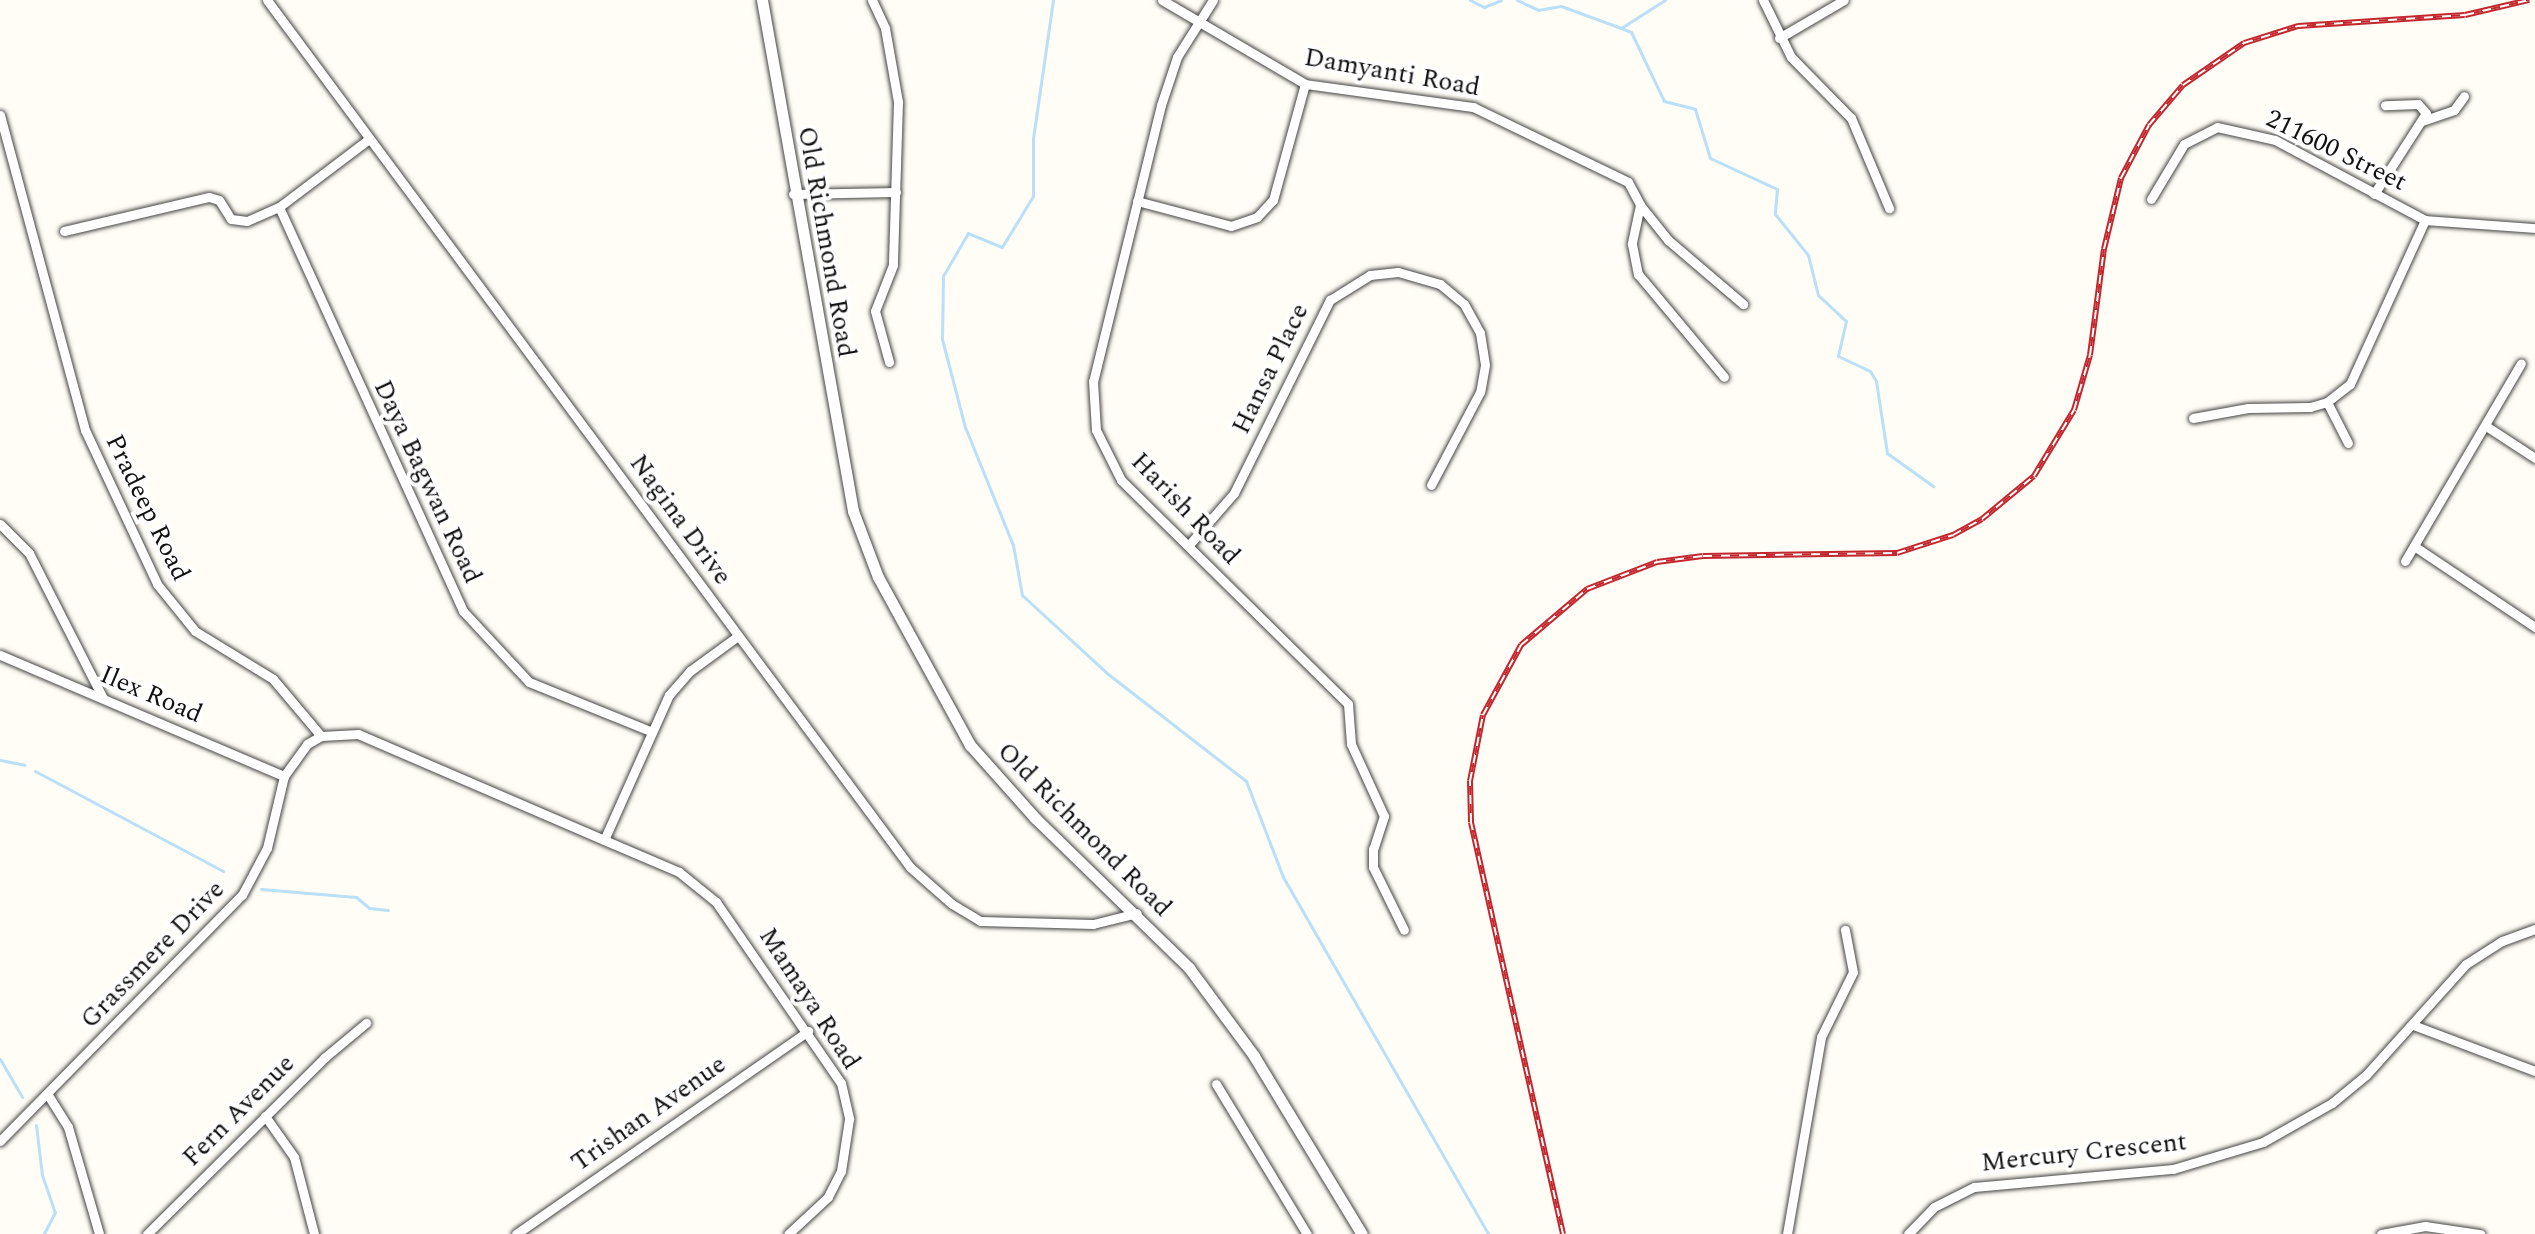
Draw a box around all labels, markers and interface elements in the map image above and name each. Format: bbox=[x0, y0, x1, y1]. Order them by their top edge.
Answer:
street label: Damyanti Road bbox=[1302, 42, 1482, 104]
street label: 211600 Street bbox=[2261, 104, 2411, 198]
street label: Old Richmond Road bbox=[790, 124, 862, 360]
street label: Hansa Place bbox=[1226, 299, 1316, 439]
street label: Daya Bagwan Road bbox=[366, 375, 488, 589]
street label: Pradeep Road bbox=[98, 430, 196, 586]
street label: Harish Road bbox=[1124, 446, 1246, 572]
street label: Nagina Drive bbox=[622, 449, 738, 591]
street label: Ilex Road bbox=[95, 660, 207, 730]
street label: Old Richmond Road bbox=[990, 736, 1178, 924]
street label: Grassmere Drive bbox=[75, 875, 231, 1035]
street label: Mamaya Road bbox=[752, 922, 866, 1076]
street label: Fern Avenue bbox=[177, 1049, 301, 1173]
street label: Trishan Avenue bbox=[566, 1049, 732, 1179]
street label: Mercury Crescent bbox=[1980, 1127, 2188, 1179]

